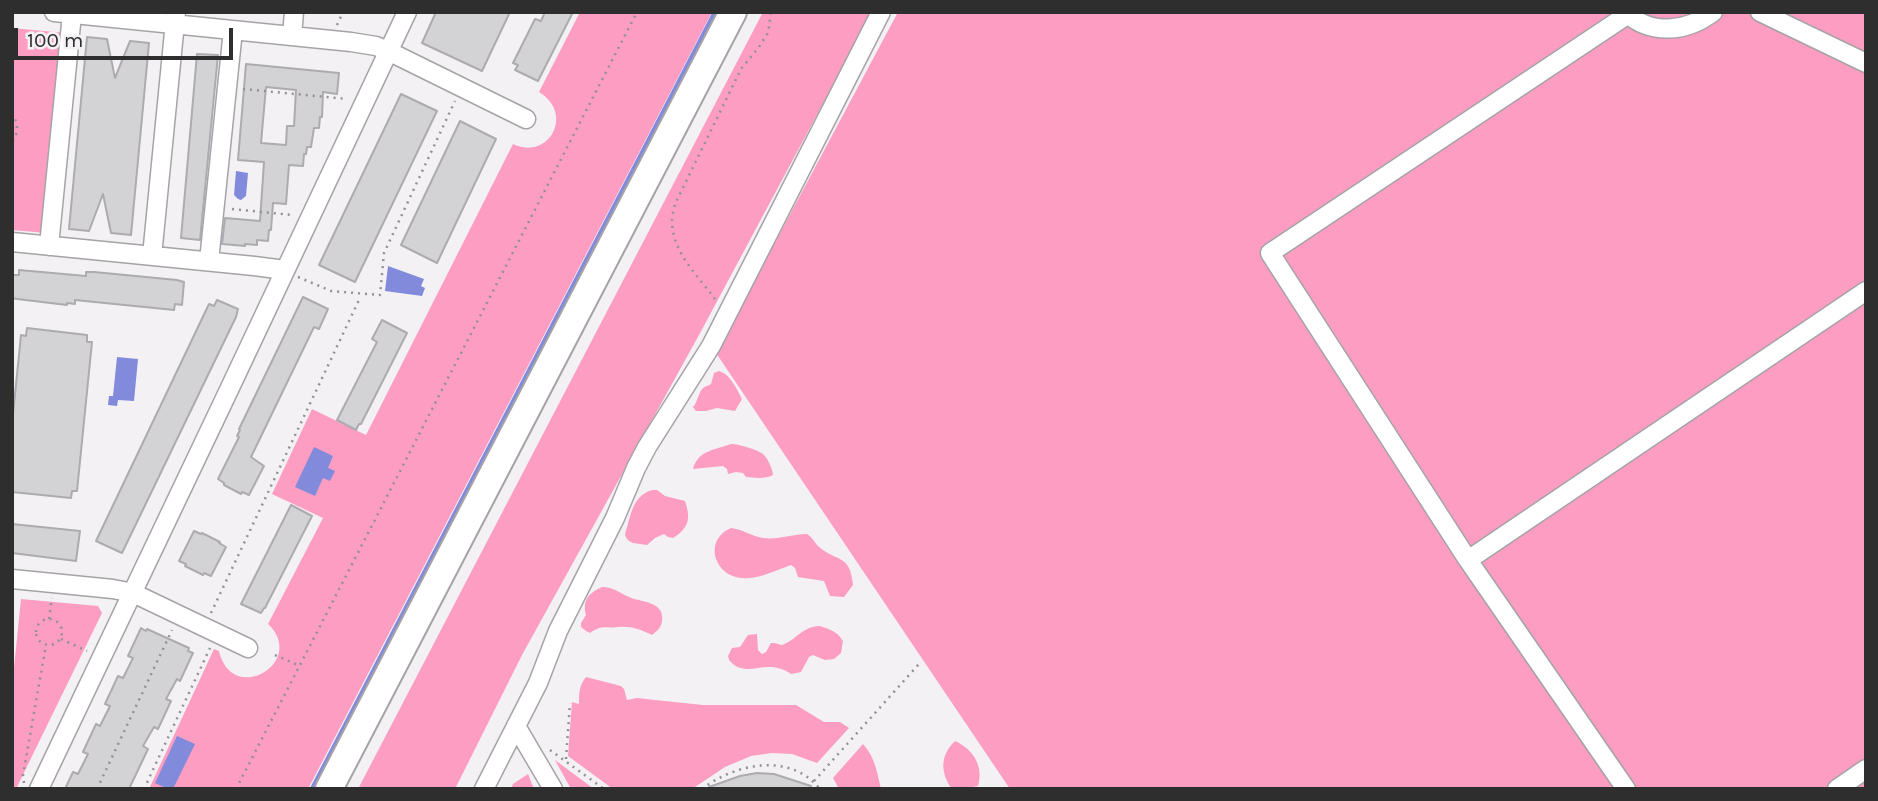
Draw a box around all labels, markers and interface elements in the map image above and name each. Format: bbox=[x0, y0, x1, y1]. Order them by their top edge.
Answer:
scale bar bbox=[18, 14, 236, 58]
text: 100 m bbox=[27, 28, 84, 52]

